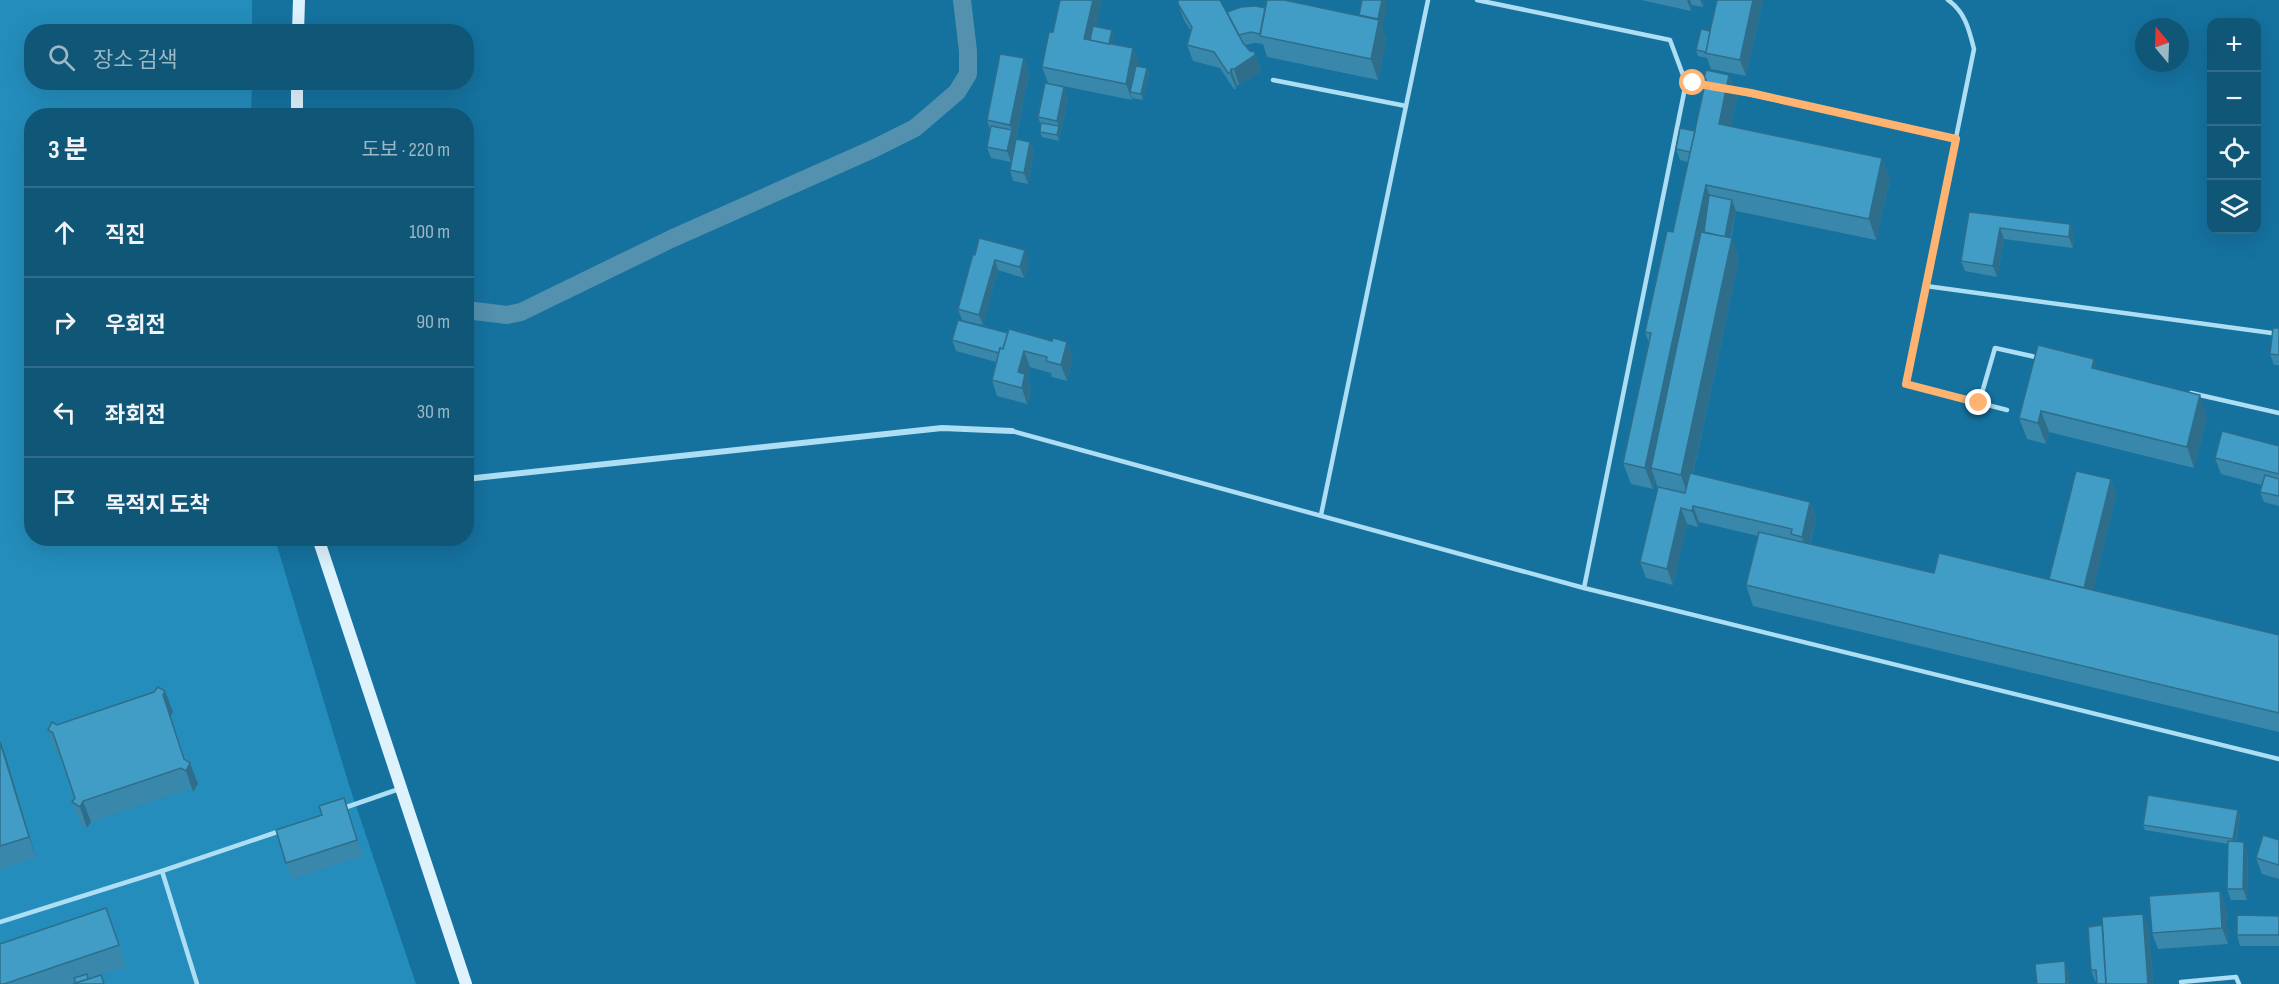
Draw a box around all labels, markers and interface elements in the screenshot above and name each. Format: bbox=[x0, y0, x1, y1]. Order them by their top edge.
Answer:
north arrow bbox=[2135, 18, 2189, 72]
map controls bbox=[2207, 18, 2261, 234]
button: + bbox=[2207, 18, 2261, 72]
search box bbox=[24, 24, 474, 90]
icon: search bbox=[45, 41, 78, 74]
text: 장소 검색 bbox=[93, 47, 177, 74]
route start bbox=[1679, 69, 1705, 95]
button: − bbox=[2207, 72, 2261, 126]
button: locate bbox=[2207, 126, 2261, 180]
text: 3 분 bbox=[48, 135, 88, 166]
text: 도보 · 220 m bbox=[361, 138, 450, 162]
button: layers bbox=[2207, 180, 2261, 234]
icon: ahead bbox=[48, 216, 81, 249]
text: 100 m bbox=[409, 220, 450, 244]
text: 직진 bbox=[105, 222, 145, 249]
icon: right bbox=[48, 306, 81, 339]
text: 90 m bbox=[416, 310, 450, 334]
text: 우회전 bbox=[105, 312, 166, 339]
route end bbox=[1965, 389, 1991, 415]
icon: left bbox=[48, 396, 81, 429]
text: 30 m bbox=[417, 400, 450, 424]
text: 좌회전 bbox=[105, 402, 166, 429]
icon: arrive bbox=[48, 486, 81, 519]
text: 목적지 도착 bbox=[105, 492, 210, 519]

